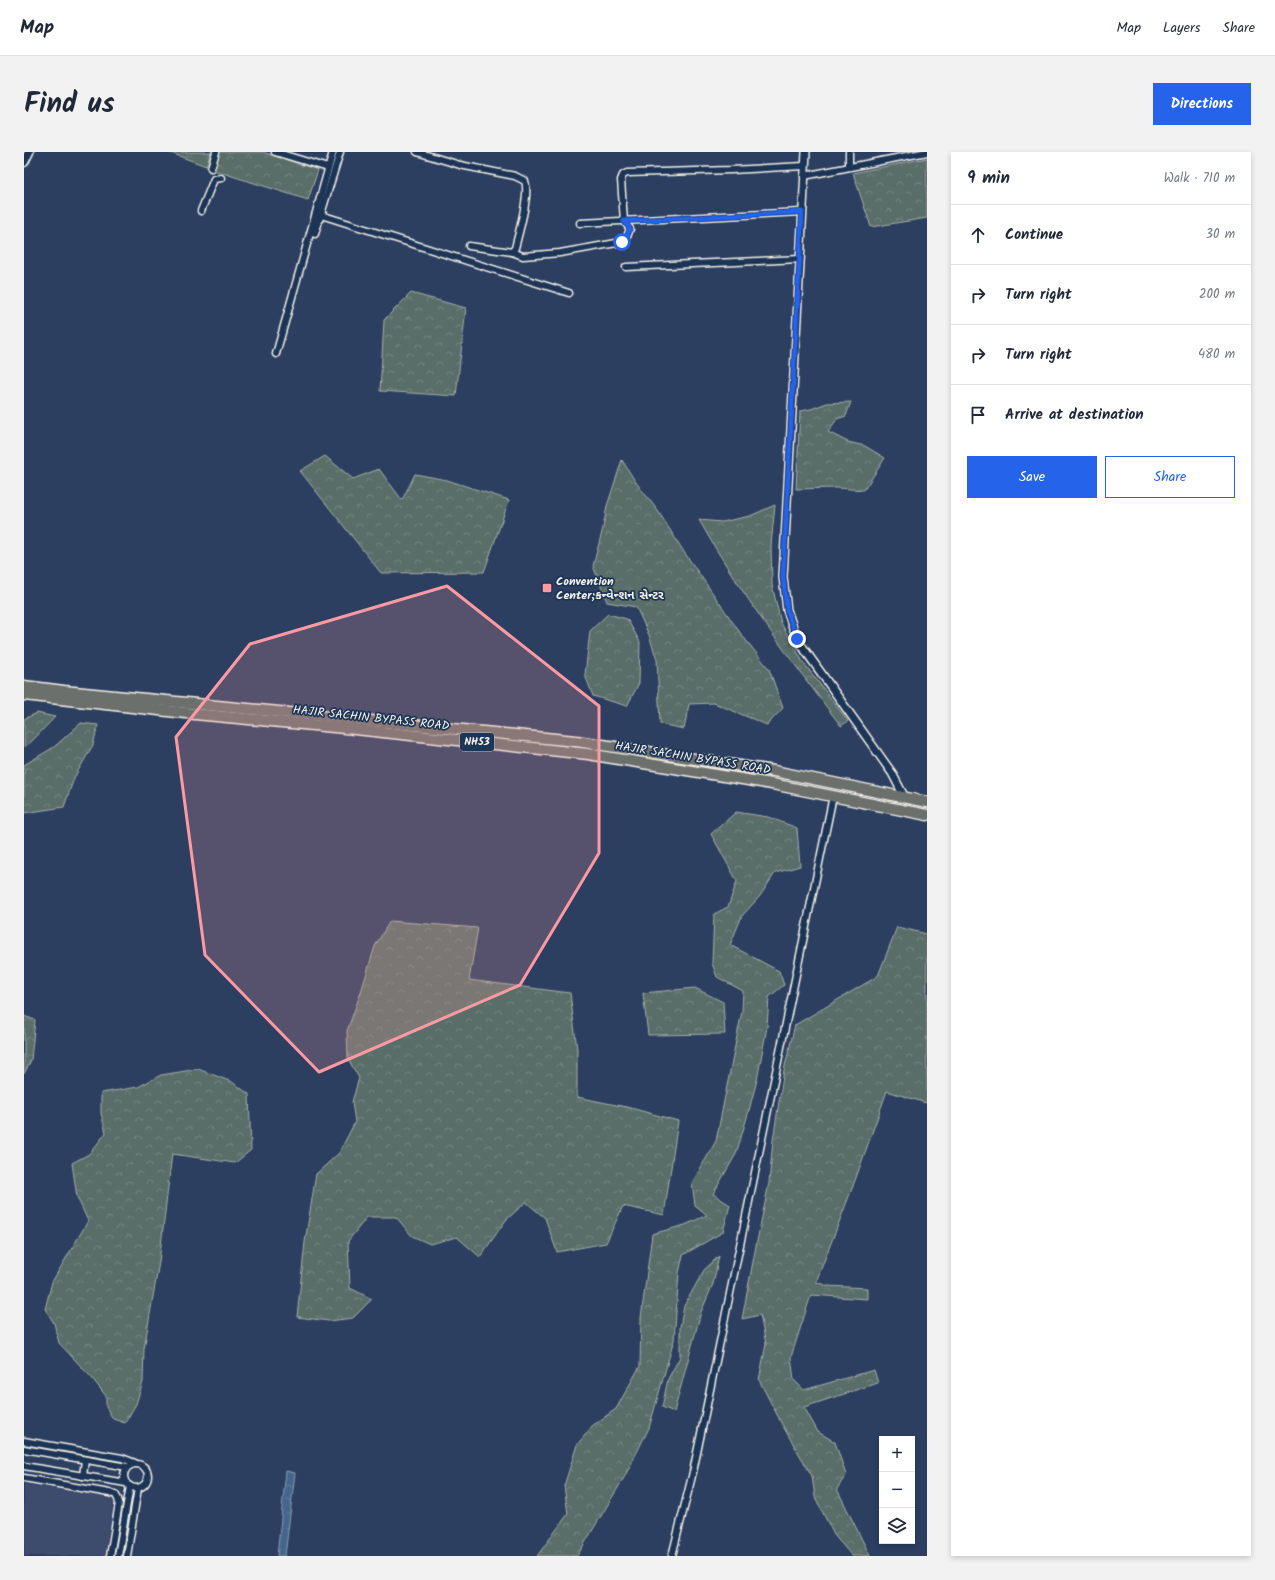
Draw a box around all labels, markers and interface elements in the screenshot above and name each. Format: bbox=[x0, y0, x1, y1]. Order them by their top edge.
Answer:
text: Map bbox=[20, 13, 54, 43]
text: Map bbox=[1117, 17, 1141, 39]
text: Layers bbox=[1163, 17, 1201, 39]
text: Share bbox=[1223, 17, 1255, 39]
text: Find us bbox=[24, 82, 115, 127]
button: Directions bbox=[1153, 83, 1251, 125]
text: 9 min bbox=[967, 165, 1010, 192]
text: Walk · 710 m bbox=[1164, 168, 1235, 189]
text: Continue bbox=[1005, 223, 1063, 247]
icon: ahead bbox=[967, 224, 989, 246]
text: 30 m bbox=[1206, 224, 1235, 245]
route start bbox=[613, 233, 631, 251]
text: Turn right bbox=[1005, 283, 1072, 307]
icon: right bbox=[967, 284, 989, 306]
text: 200 m bbox=[1199, 284, 1235, 305]
text: Turn right bbox=[1005, 343, 1072, 367]
icon: right bbox=[967, 344, 989, 366]
text: 480 m bbox=[1198, 344, 1235, 365]
text: Arrive at destination bbox=[1005, 403, 1144, 427]
icon: arrive bbox=[967, 404, 989, 426]
button: Save bbox=[967, 456, 1097, 498]
button: Share bbox=[1105, 456, 1235, 498]
place label: Convention Center;કન્વેન્શન સેન્ટર bbox=[556, 572, 664, 605]
marker: Convention Center;કન્વેન્શન સેન્ટર bbox=[541, 582, 553, 594]
route end bbox=[788, 630, 806, 648]
street label: HAJIR SACHIN BYPASS ROAD bbox=[292, 700, 450, 736]
road number: NH53 bbox=[460, 733, 494, 751]
street label: HAJIR SACHIN BYPASS ROAD bbox=[614, 736, 772, 780]
map controls bbox=[879, 1436, 915, 1544]
button: + bbox=[879, 1436, 915, 1472]
button: − bbox=[879, 1472, 915, 1508]
button: layers bbox=[879, 1508, 915, 1544]

